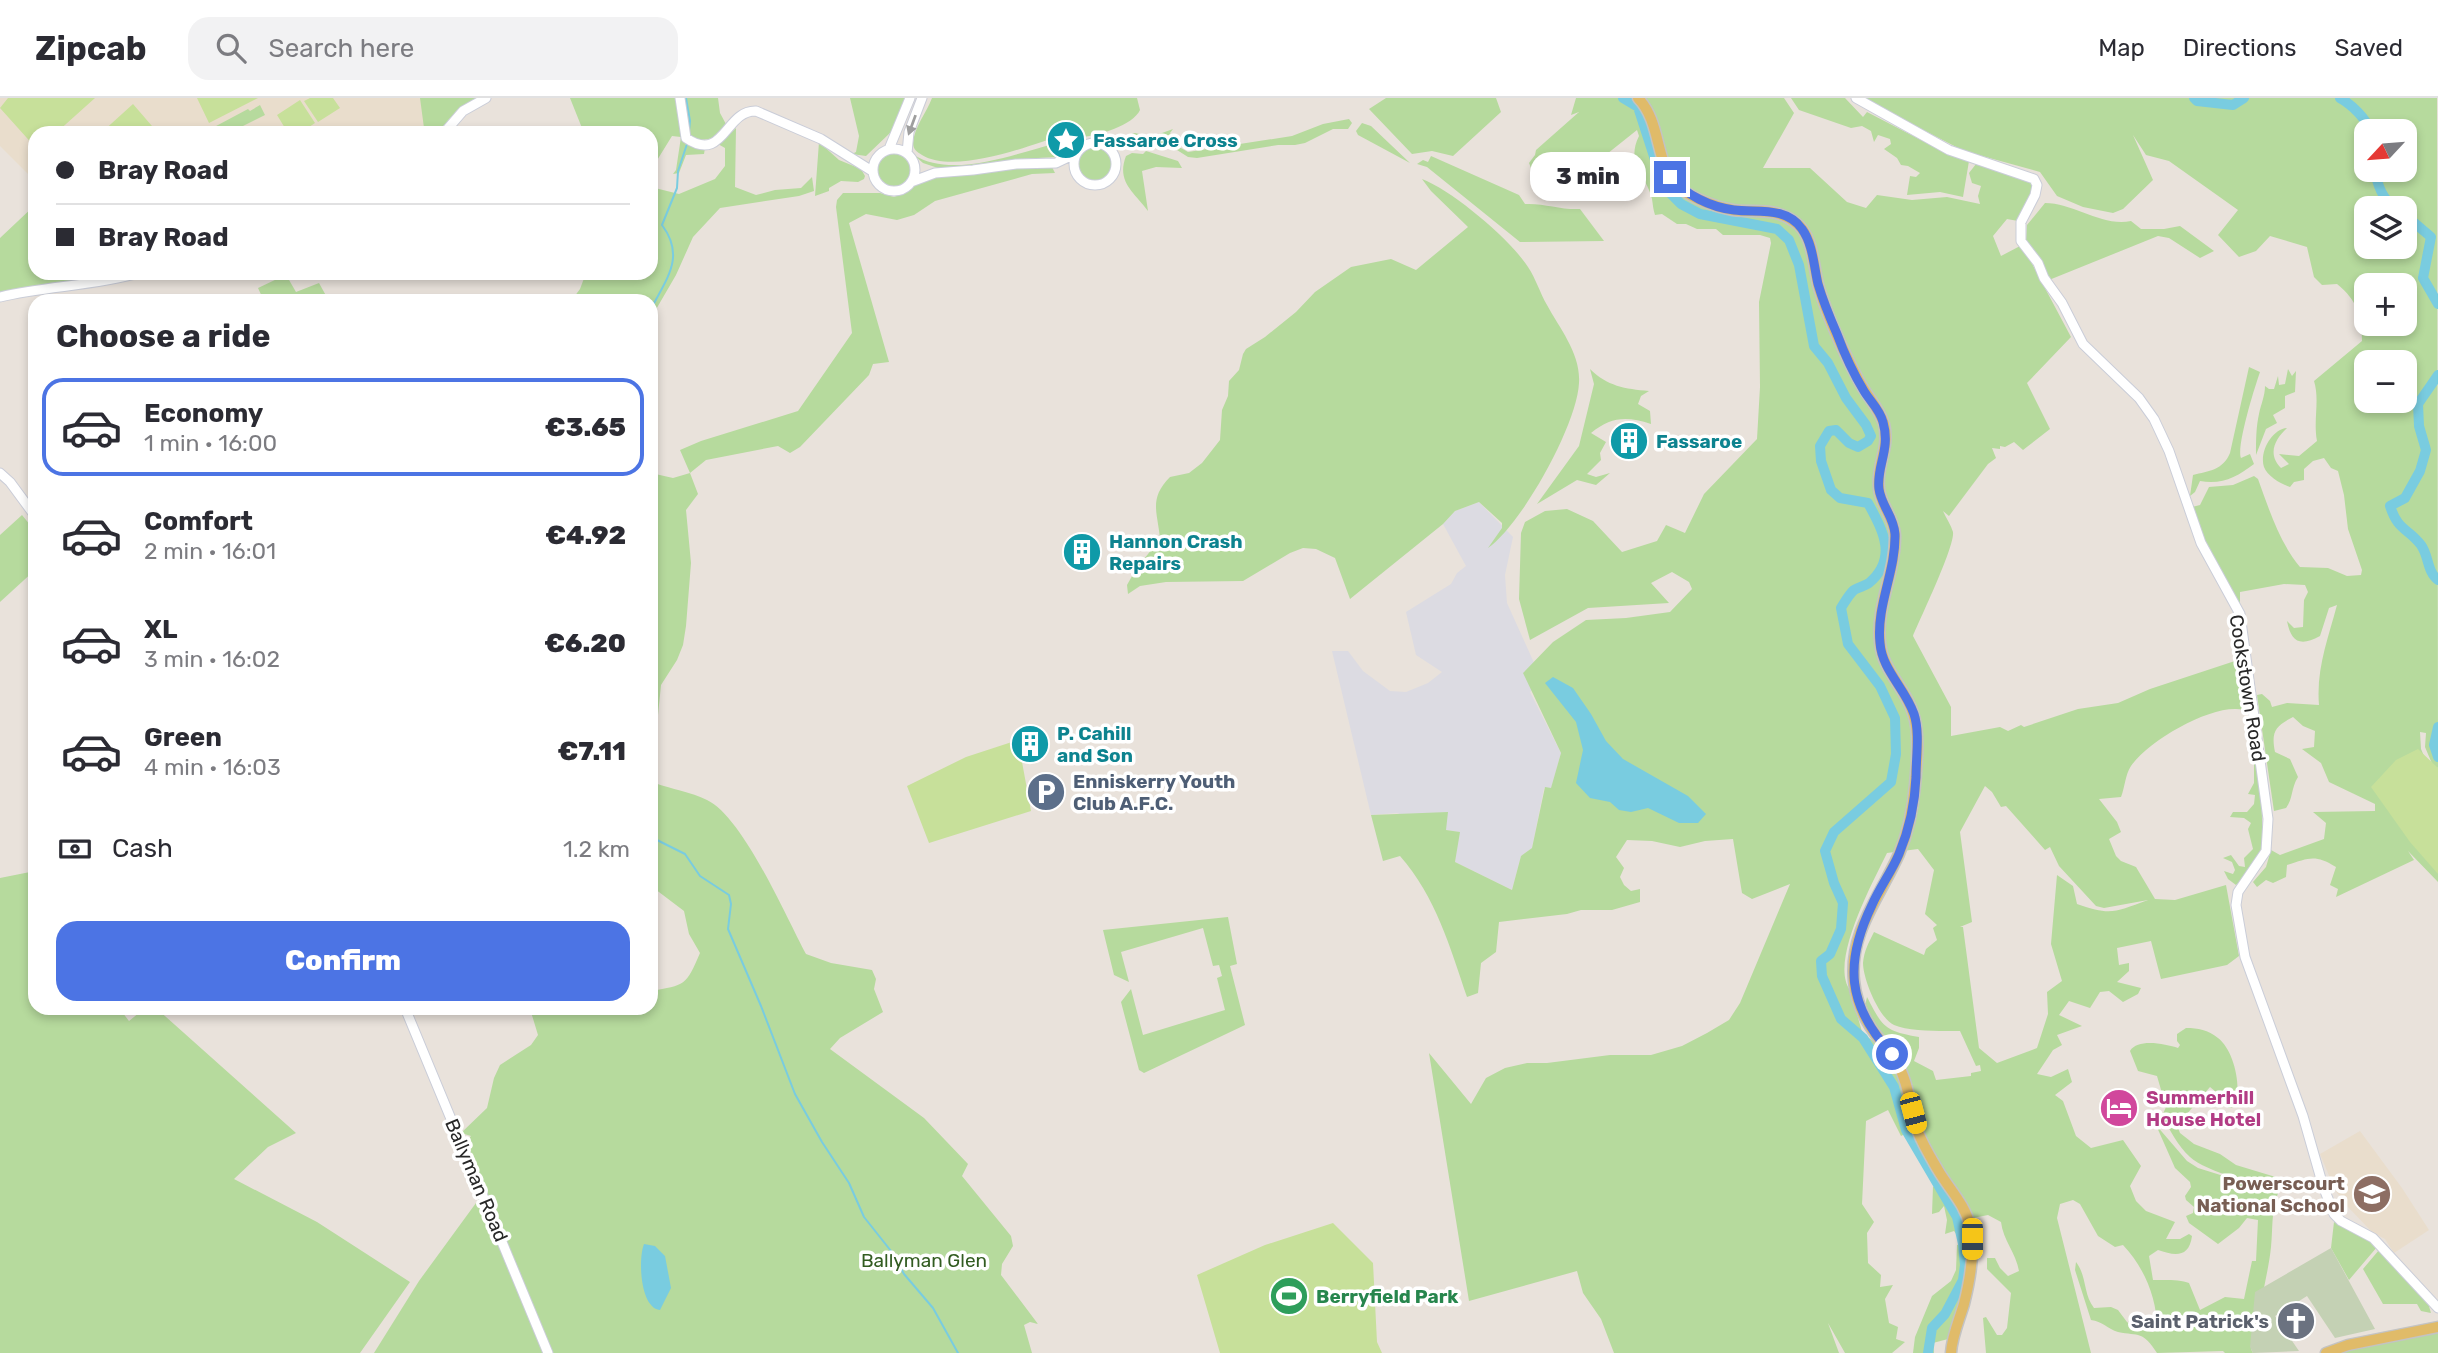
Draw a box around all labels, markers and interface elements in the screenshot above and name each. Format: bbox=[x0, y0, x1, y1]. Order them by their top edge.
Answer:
search box bbox=[188, 17, 678, 80]
text: Zipcab bbox=[35, 29, 146, 68]
icon: search bbox=[212, 29, 250, 67]
text: Search here bbox=[268, 33, 414, 64]
text: Map bbox=[2098, 34, 2145, 62]
text: Directions bbox=[2183, 34, 2296, 62]
text: Saved bbox=[2334, 34, 2403, 62]
one-way arrow bbox=[906, 115, 917, 136]
place icon: Fassaroe Cross bbox=[1045, 119, 1087, 161]
north arrow bbox=[2354, 119, 2417, 182]
map controls bbox=[2354, 119, 2417, 413]
place label: Fassaroe Cross bbox=[1093, 129, 1238, 152]
callout: 3 min bbox=[1530, 153, 1646, 202]
text: Bray Road bbox=[98, 155, 229, 186]
route end bbox=[1654, 161, 1686, 193]
text: 3 min bbox=[1556, 162, 1620, 190]
button: layers bbox=[2354, 196, 2417, 259]
text: Bray Road bbox=[98, 222, 229, 253]
button: + bbox=[2354, 273, 2417, 336]
text: Choose a ride bbox=[56, 317, 270, 355]
button: − bbox=[2354, 350, 2417, 413]
icon: car bbox=[60, 396, 123, 459]
text: Economy bbox=[144, 398, 263, 429]
text: €3.65 bbox=[545, 412, 626, 443]
building icon: Fassaroe bbox=[1608, 420, 1650, 462]
text: 1 min · 16:00 bbox=[144, 429, 277, 457]
place label: Fassaroe bbox=[1656, 430, 1742, 453]
icon: car bbox=[60, 504, 123, 567]
text: Comfort bbox=[144, 506, 253, 537]
text: €4.92 bbox=[545, 520, 626, 551]
place label: Hannon Crash Repairs bbox=[1109, 530, 1243, 575]
building icon: Hannon Crash Repairs bbox=[1061, 531, 1103, 573]
text: 2 min · 16:01 bbox=[144, 537, 276, 565]
icon: car bbox=[60, 612, 123, 675]
street label: Cookstown Road bbox=[2225, 613, 2270, 763]
text: XL bbox=[144, 614, 177, 645]
text: €6.20 bbox=[544, 628, 626, 659]
text: 3 min · 16:02 bbox=[144, 645, 280, 673]
icon: car bbox=[60, 720, 123, 783]
text: Green bbox=[144, 722, 222, 753]
place label: P. Cahill and Son bbox=[1057, 722, 1133, 767]
building icon: P. Cahill and Son bbox=[1009, 723, 1051, 765]
text: €7.11 bbox=[557, 736, 626, 767]
text: 4 min · 16:03 bbox=[144, 753, 281, 781]
place label: Enniskerry Youth Club A.F.C. bbox=[1073, 770, 1235, 815]
parking icon: Enniskerry Youth Club A.F.C. bbox=[1025, 771, 1067, 813]
icon: cash bbox=[56, 830, 94, 868]
text: Cash bbox=[112, 833, 173, 864]
text: 1.2 km bbox=[563, 835, 630, 863]
button: Confirm bbox=[56, 921, 630, 1001]
route start bbox=[1876, 1038, 1908, 1070]
place label: Summerhill House Hotel bbox=[2146, 1086, 2261, 1131]
hotel icon: Summerhill House Hotel bbox=[2098, 1087, 2140, 1129]
car bbox=[1898, 1090, 1929, 1136]
street label: Ballyman Road bbox=[440, 1115, 513, 1245]
place label: Powerscourt National School bbox=[2197, 1172, 2345, 1217]
school or university icon: Powerscourt National School bbox=[2351, 1173, 2393, 1215]
car bbox=[1962, 1218, 1983, 1260]
park label: Ballyman Glen bbox=[861, 1249, 987, 1272]
sports icon: Berryfield Park bbox=[1268, 1275, 1310, 1317]
place label: Berryfield Park bbox=[1316, 1285, 1458, 1308]
church icon: Saint Patrick's bbox=[2275, 1300, 2317, 1342]
place label: Saint Patrick's bbox=[2131, 1310, 2269, 1333]

